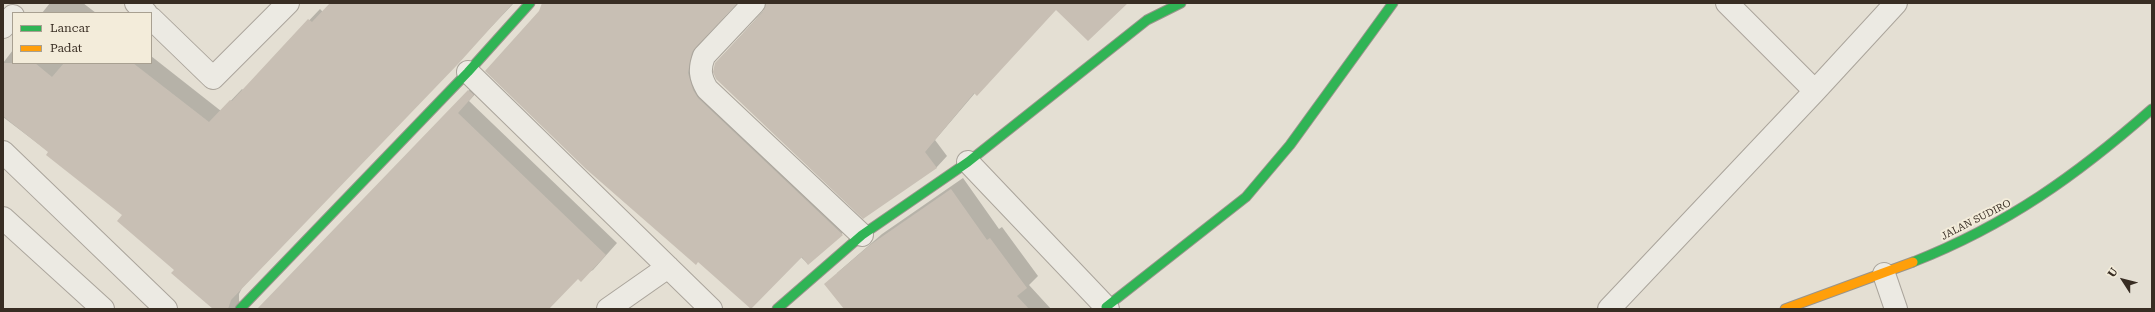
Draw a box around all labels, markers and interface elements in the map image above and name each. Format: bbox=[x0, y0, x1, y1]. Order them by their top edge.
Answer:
legend bbox=[12, 12, 152, 64]
text: Lancar bbox=[50, 21, 90, 35]
text: Padat bbox=[50, 41, 82, 55]
street label: JALAN SUDIRO bbox=[1939, 197, 2013, 243]
north arrow bbox=[2103, 260, 2143, 300]
text: U bbox=[2105, 265, 2121, 280]

